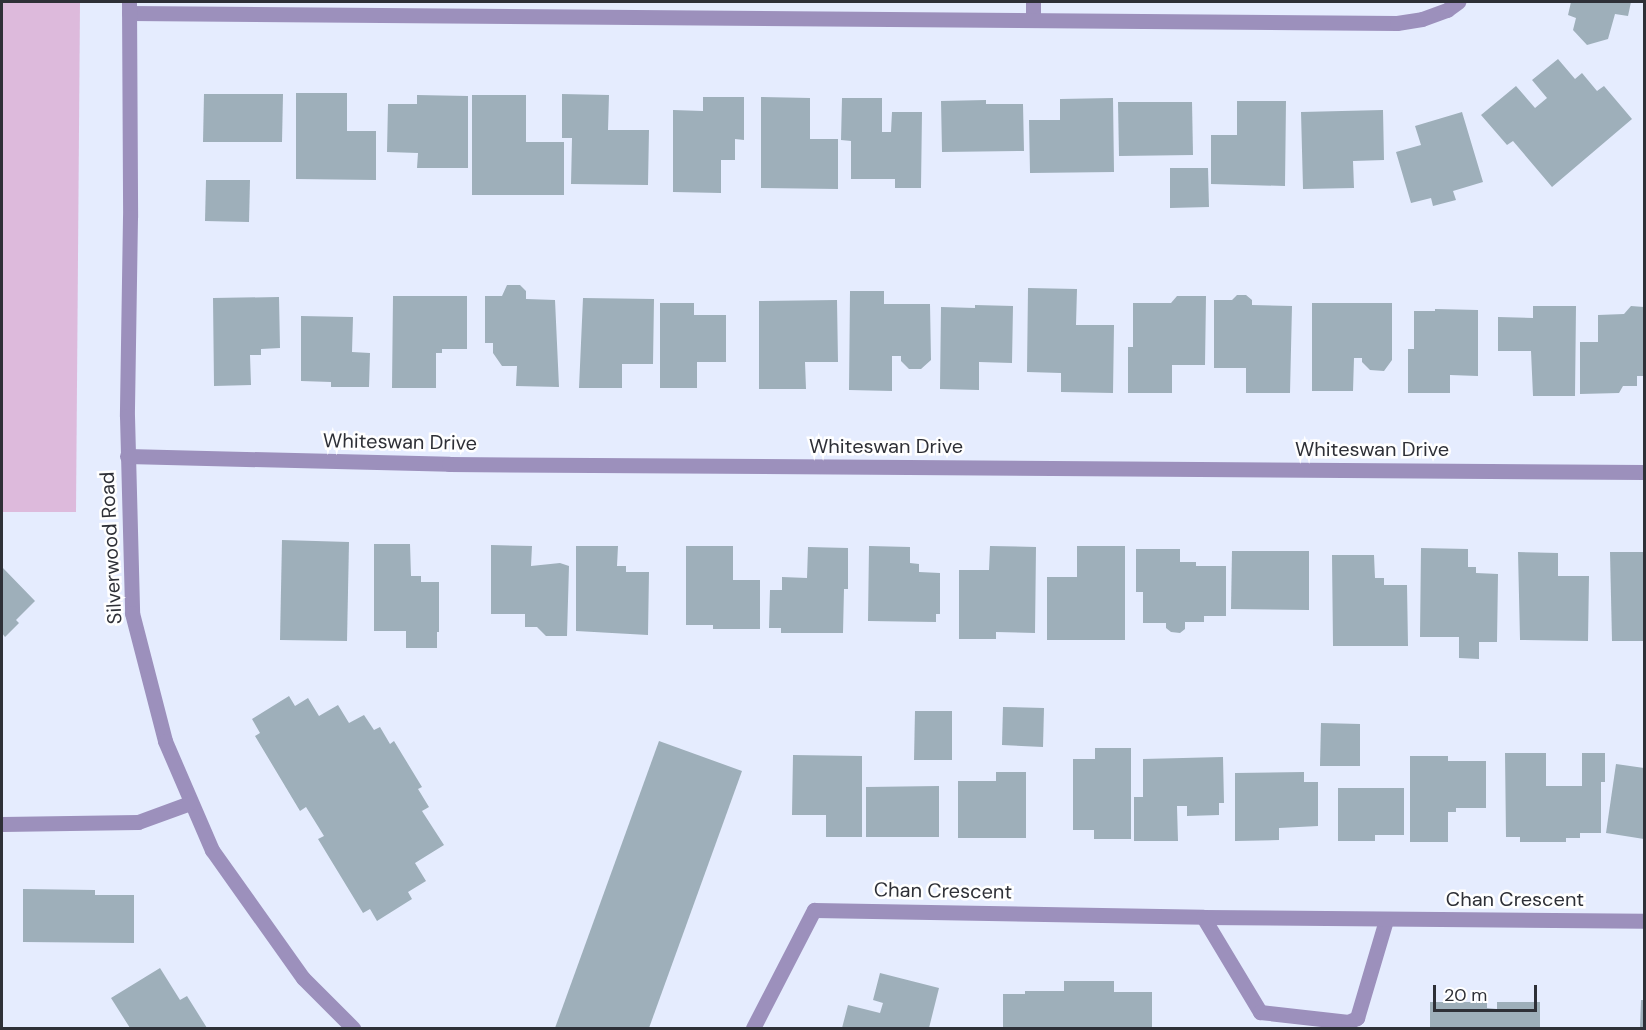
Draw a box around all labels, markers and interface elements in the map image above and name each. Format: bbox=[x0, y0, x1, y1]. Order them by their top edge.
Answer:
street label: Whiteswan Drive bbox=[323, 429, 477, 455]
street label: Whiteswan Drive bbox=[809, 434, 963, 458]
street label: Whiteswan Drive bbox=[1295, 437, 1449, 461]
street label: Silverwood Road bbox=[95, 471, 127, 625]
street label: Chan Crescent bbox=[874, 878, 1012, 904]
street label: Chan Crescent bbox=[1446, 887, 1584, 911]
scale bar bbox=[1436, 973, 1540, 1011]
text: 20 m bbox=[1444, 983, 1487, 1007]

